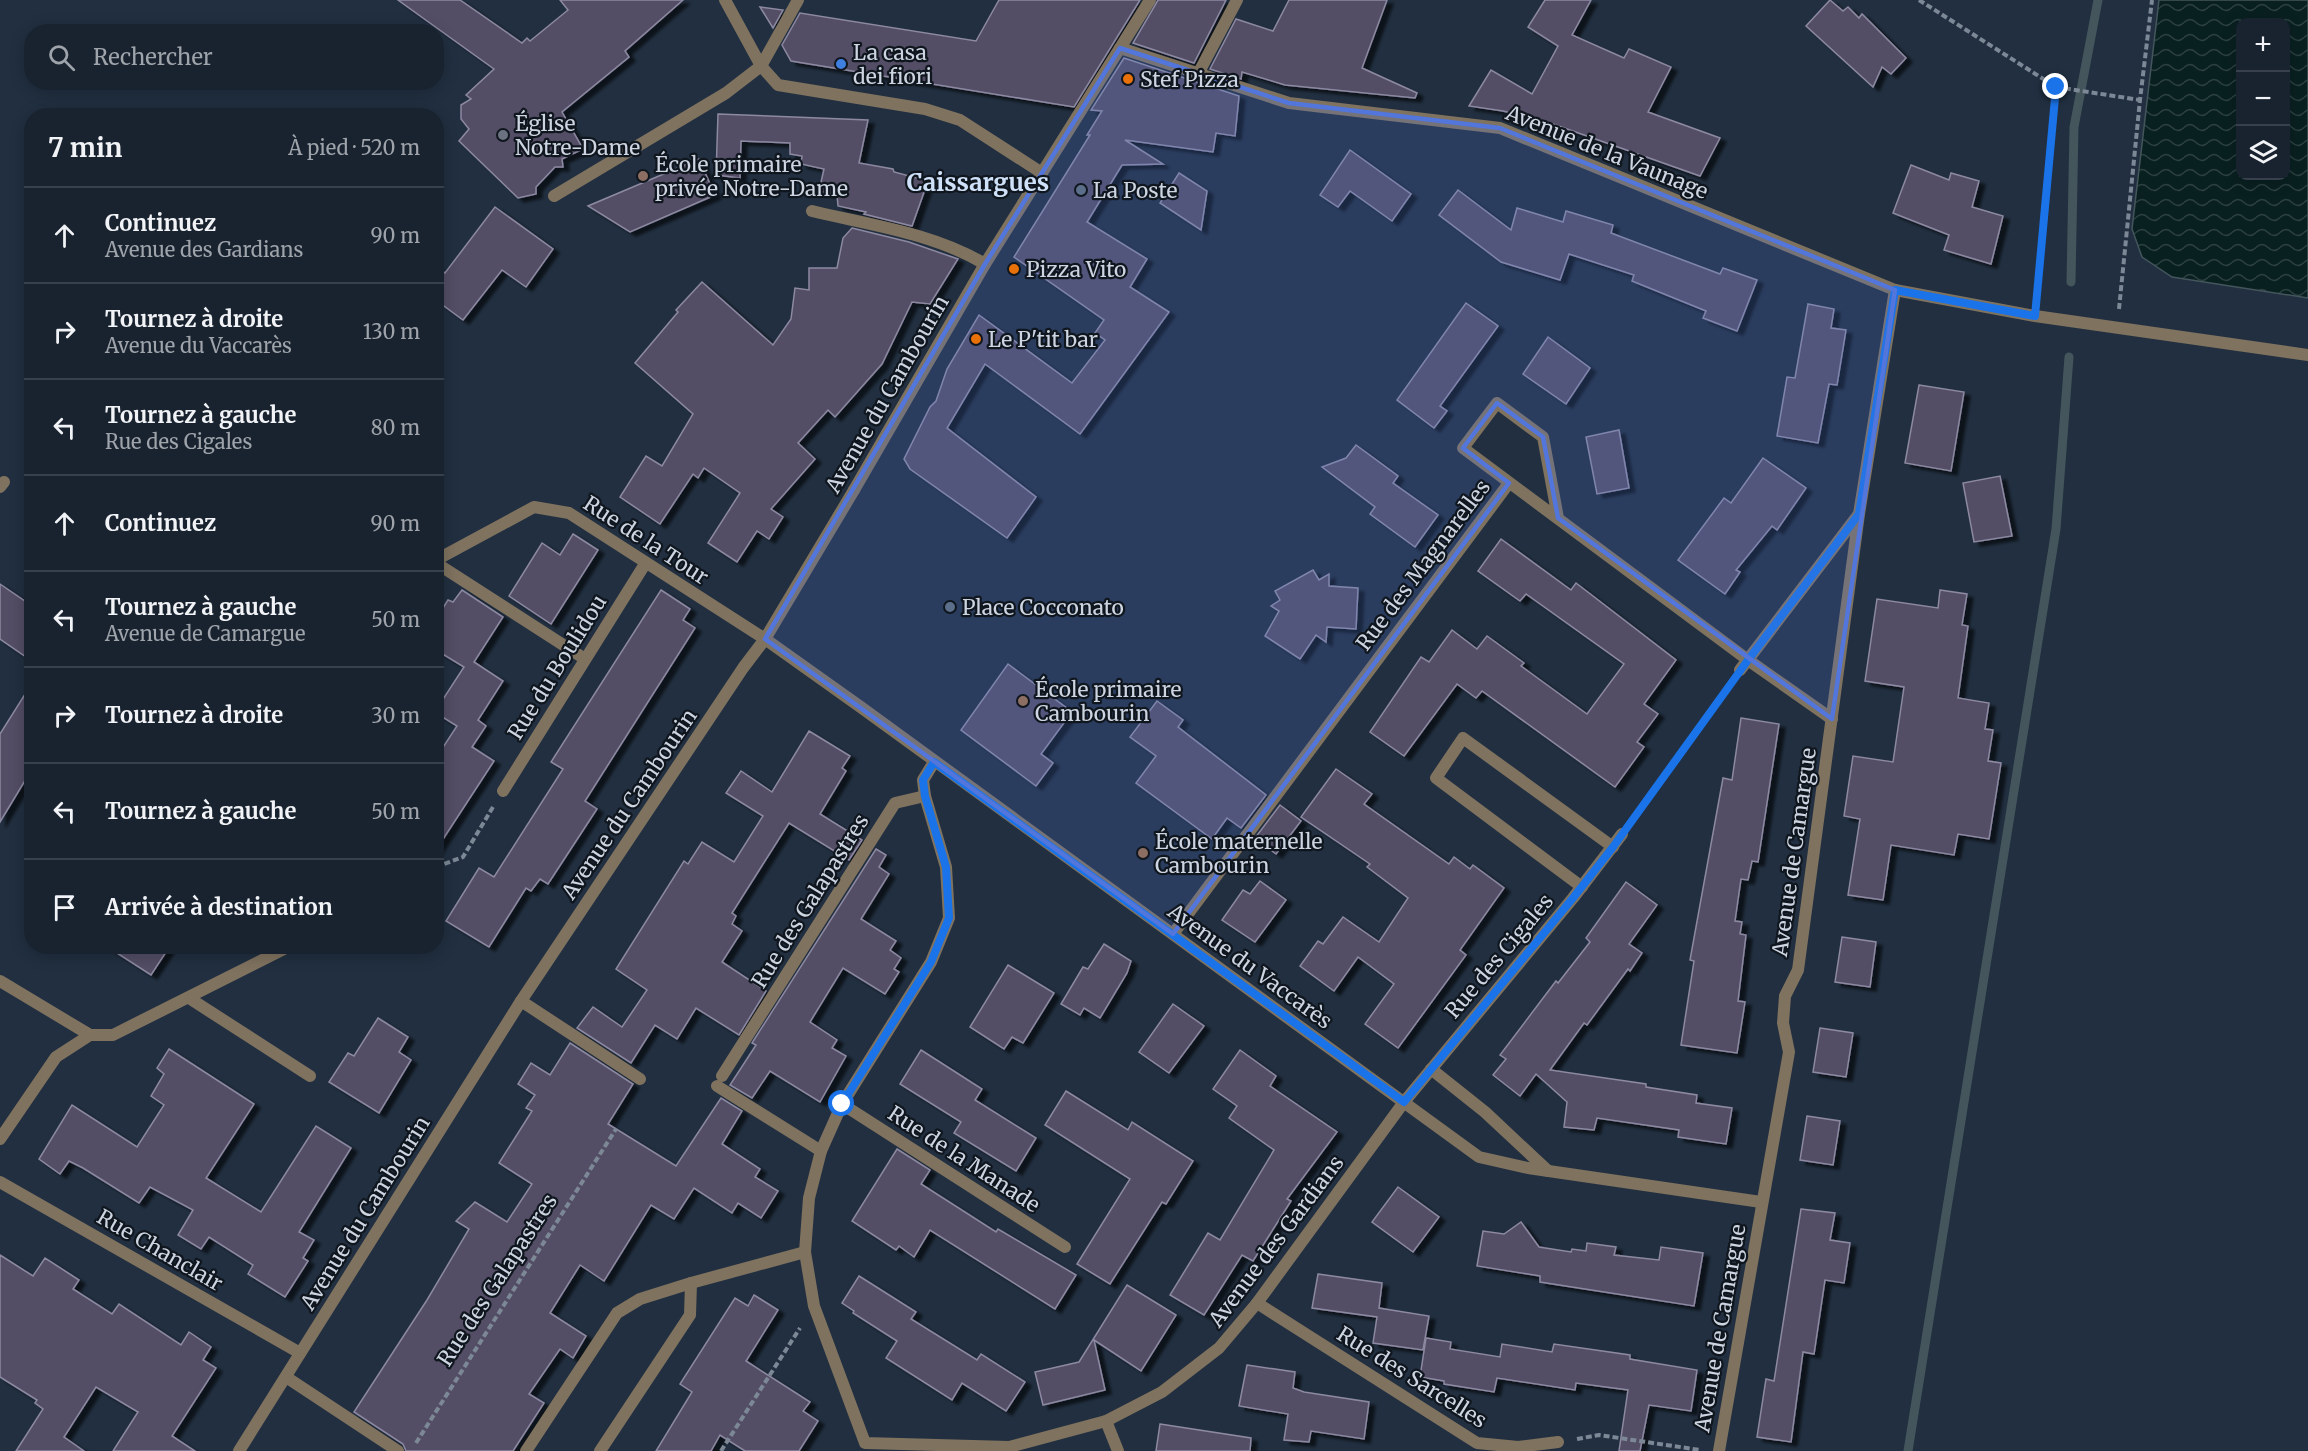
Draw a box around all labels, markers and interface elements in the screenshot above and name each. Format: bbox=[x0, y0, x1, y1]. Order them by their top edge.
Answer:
map controls bbox=[2236, 18, 2290, 180]
button: + bbox=[2236, 18, 2290, 72]
search box bbox=[24, 24, 444, 90]
place label: La casa dei fiori bbox=[853, 39, 932, 90]
icon: search bbox=[45, 41, 78, 74]
text: Rechercher bbox=[93, 43, 213, 71]
marker: La casa dei fiori bbox=[834, 57, 848, 71]
place label: Stef Pizza bbox=[1140, 66, 1239, 93]
marker: Stef Pizza bbox=[1121, 72, 1135, 86]
button: − bbox=[2236, 72, 2290, 126]
route end bbox=[2042, 73, 2068, 99]
street label: Avenue de la Vaunage bbox=[1501, 99, 1712, 205]
place label: Église Notre-Dame bbox=[515, 109, 640, 161]
button: layers bbox=[2236, 126, 2290, 180]
marker: Église Notre-Dame bbox=[496, 128, 510, 142]
text: 7 min bbox=[48, 131, 122, 164]
text: À pied · 520 m bbox=[288, 135, 420, 160]
place label: École primaire privée Notre-Dame bbox=[655, 150, 848, 202]
district label: Caissargues bbox=[907, 167, 1049, 198]
marker: École primaire privée Notre-Dame bbox=[636, 169, 650, 183]
place label: La Poste bbox=[1093, 177, 1177, 204]
marker: La Poste bbox=[1074, 183, 1088, 197]
text: Continuez bbox=[105, 209, 216, 237]
icon: ahead bbox=[48, 219, 81, 252]
text: 90 m bbox=[370, 223, 420, 248]
text: Avenue des Gardians bbox=[105, 237, 303, 262]
place label: Pizza Vito bbox=[1026, 256, 1126, 283]
marker: Pizza Vito bbox=[1007, 262, 1021, 276]
street label: Avenue du Cambourin bbox=[819, 290, 955, 499]
text: Tournez à droite bbox=[105, 305, 283, 333]
icon: right bbox=[48, 315, 81, 348]
text: 130 m bbox=[363, 319, 420, 344]
place label: Le P'tit bar bbox=[988, 326, 1098, 353]
marker: Le P'tit bar bbox=[969, 332, 983, 346]
text: Avenue du Vaccarès bbox=[105, 333, 292, 358]
text: Tournez à gauche bbox=[105, 401, 296, 429]
icon: left bbox=[48, 411, 81, 444]
text: 80 m bbox=[371, 415, 420, 440]
text: Rue des Cigales bbox=[105, 429, 252, 454]
street label: Rue des Magnarelles bbox=[1350, 474, 1496, 656]
street label: Rue de la Tour bbox=[578, 490, 714, 590]
icon: ahead bbox=[48, 507, 81, 540]
text: Continuez bbox=[105, 509, 216, 537]
text: 90 m bbox=[370, 511, 420, 536]
street label: Rue du Boulidou bbox=[502, 590, 612, 744]
text: Tournez à gauche bbox=[105, 593, 296, 621]
place label: Place Cocconato bbox=[962, 594, 1124, 621]
marker: Place Cocconato bbox=[943, 600, 957, 614]
icon: left bbox=[48, 603, 81, 636]
text: 50 m bbox=[371, 607, 420, 632]
text: Avenue de Camargue bbox=[105, 621, 305, 646]
place label: École primaire Cambourin bbox=[1035, 675, 1181, 727]
marker: École primaire Cambourin bbox=[1016, 694, 1030, 708]
icon: right bbox=[48, 699, 81, 732]
text: Tournez à droite bbox=[105, 701, 283, 729]
text: 30 m bbox=[371, 703, 420, 728]
street label: Avenue du Cambourin bbox=[555, 704, 703, 905]
street label: Avenue de Camargue bbox=[1766, 746, 1822, 959]
icon: left bbox=[48, 795, 81, 828]
text: Tournez à gauche bbox=[105, 797, 296, 825]
text: 50 m bbox=[371, 799, 420, 824]
street label: Rue des Galapastres bbox=[746, 809, 874, 993]
place label: École maternelle Cambourin bbox=[1155, 827, 1322, 879]
marker: École maternelle Cambourin bbox=[1136, 846, 1150, 860]
street label: Rue des Cigales bbox=[1439, 888, 1559, 1024]
icon: arrive bbox=[48, 891, 81, 924]
text: Arrivée à destination bbox=[105, 893, 333, 921]
street label: Avenue du Vaccarès bbox=[1162, 897, 1337, 1035]
route start bbox=[828, 1090, 854, 1116]
street label: Rue de la Manade bbox=[883, 1100, 1045, 1218]
street label: Avenue du Cambourin bbox=[294, 1111, 436, 1316]
street label: Avenue des Gardians bbox=[1202, 1150, 1349, 1333]
street label: Rue des Galapastres bbox=[431, 1189, 563, 1371]
street label: Rue Chanclair bbox=[92, 1203, 228, 1297]
street label: Avenue de Camargue bbox=[1688, 1222, 1752, 1435]
street label: Rue des Sarcelles bbox=[1332, 1320, 1492, 1434]

